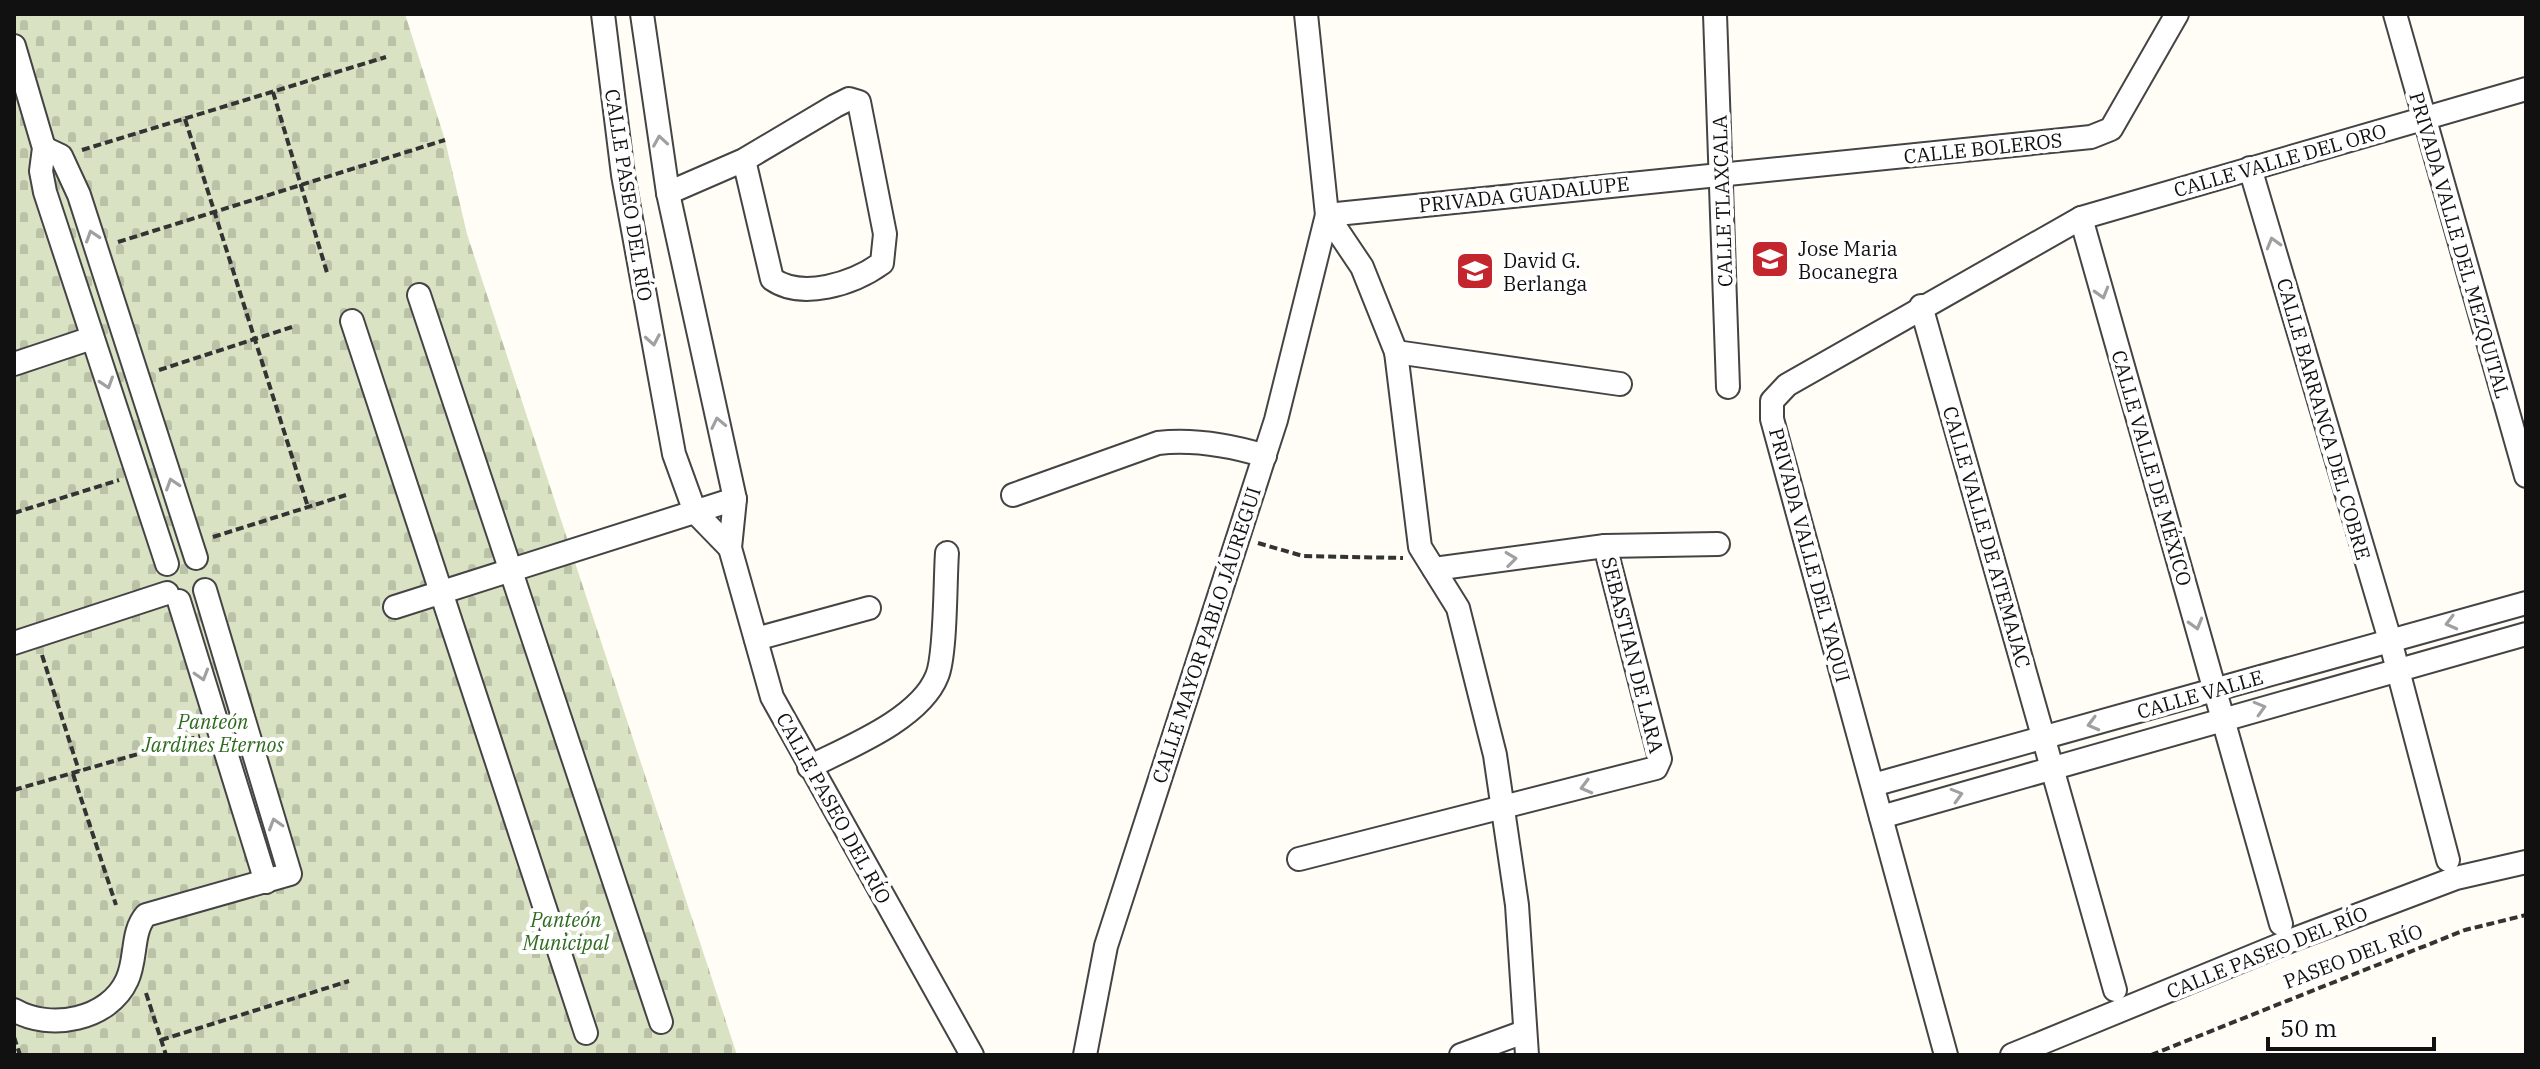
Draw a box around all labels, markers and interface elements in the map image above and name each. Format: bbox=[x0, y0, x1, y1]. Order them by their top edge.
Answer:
street label: CALLE PASEO DEL RÍO bbox=[599, 87, 659, 303]
street label: PRIVADA VALLE DEL MEZQUITAL bbox=[2403, 89, 2517, 401]
street label: CALLE TLAXCALA bbox=[1705, 114, 1738, 287]
street label: CALLE VALLE DEL ORO bbox=[2170, 117, 2390, 203]
street label: CALLE BOLEROS bbox=[1902, 126, 2064, 170]
one-way arrow bbox=[652, 134, 669, 147]
street label: PRIVADA GUADALUPE bbox=[1417, 170, 1631, 218]
one-way arrow bbox=[86, 230, 102, 244]
place label: Jose Maria Bocanegra bbox=[1798, 235, 1898, 285]
one-way arrow bbox=[2266, 237, 2282, 251]
school or university icon: Jose Maria Bocanegra bbox=[1749, 238, 1791, 280]
place label: David G. Berlanga bbox=[1503, 247, 1587, 297]
school or university icon: David G. Berlanga bbox=[1454, 250, 1496, 292]
street label: CALLE BARRANCA DEL COBRE bbox=[2271, 275, 2377, 563]
one-way arrow bbox=[2093, 285, 2109, 299]
one-way arrow bbox=[643, 333, 660, 347]
street label: CALLE VALLE DE MÉXICO bbox=[2105, 347, 2199, 589]
one-way arrow bbox=[98, 376, 114, 389]
street label: CALLE VALLE DE ATEMAJAC bbox=[1937, 403, 2037, 671]
one-way arrow bbox=[710, 416, 727, 430]
street label: PRIVADA VALLE DEL YAQUI bbox=[1763, 425, 1857, 685]
one-way arrow bbox=[165, 477, 181, 491]
street label: CALLE MAYOR PABLO JÁUREGUI bbox=[1145, 483, 1267, 787]
one-way arrow bbox=[1505, 551, 1518, 568]
street label: SEBASTIAN DE LARA bbox=[1596, 554, 1671, 756]
one-way arrow bbox=[2444, 614, 2458, 631]
one-way arrow bbox=[2187, 616, 2204, 630]
street label: CALLE VALLE bbox=[2134, 663, 2266, 725]
one-way arrow bbox=[193, 668, 209, 682]
one-way arrow bbox=[2253, 701, 2267, 717]
park label: Panteón Jardines Eternos bbox=[141, 708, 285, 758]
street label: CALLE PASEO DEL RÍO bbox=[770, 708, 898, 908]
one-way arrow bbox=[2086, 715, 2100, 731]
one-way arrow bbox=[1579, 777, 1593, 794]
one-way arrow bbox=[1949, 788, 1963, 805]
one-way arrow bbox=[268, 817, 284, 831]
street label: CALLE PASEO DEL RÍO bbox=[2163, 901, 2371, 1003]
park label: Panteón Municipal bbox=[522, 906, 610, 956]
street label: PASEO DEL RÍO bbox=[2280, 918, 2426, 994]
scale bar bbox=[2268, 1001, 2434, 1051]
text: 50 m bbox=[2280, 1012, 2337, 1044]

